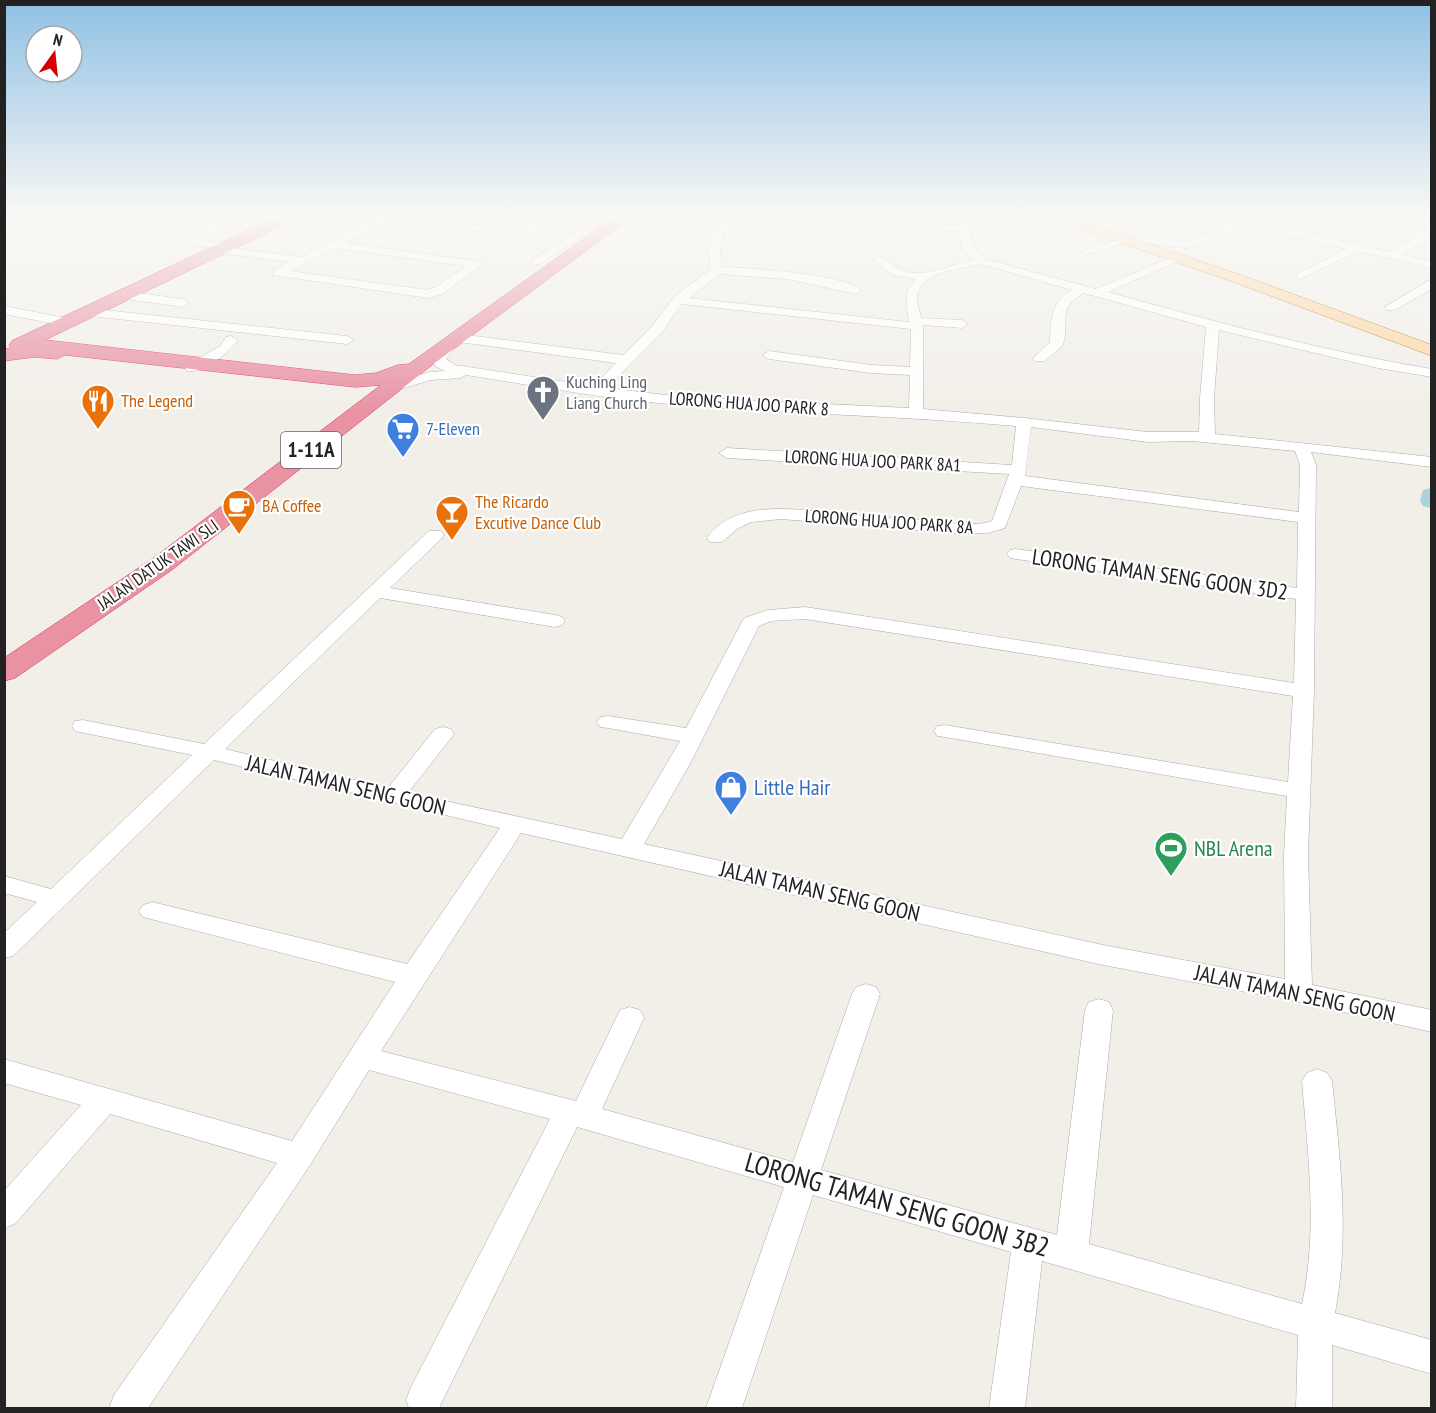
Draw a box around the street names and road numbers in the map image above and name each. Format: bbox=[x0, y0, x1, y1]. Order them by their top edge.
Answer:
street label: LORONG HUA JOO PARK 8 bbox=[668, 386, 830, 421]
road number: 1-11A bbox=[281, 432, 341, 468]
street label: LORONG HUA JOO PARK 8A1 bbox=[784, 444, 962, 477]
street label: LORONG HUA JOO PARK 8A bbox=[804, 504, 974, 539]
street label: JALAN DATUK TAWI SLI bbox=[92, 514, 223, 616]
street label: LORONG TAMAN SENG GOON 3D2 bbox=[1030, 542, 1290, 606]
street label: JALAN TAMAN SENG GOON bbox=[242, 748, 449, 822]
street label: JALAN TAMAN SENG GOON bbox=[716, 854, 923, 928]
street label: JALAN TAMAN SENG GOON bbox=[1191, 958, 1398, 1028]
street label: LORONG TAMAN SENG GOON 3B2 bbox=[741, 1144, 1053, 1264]

